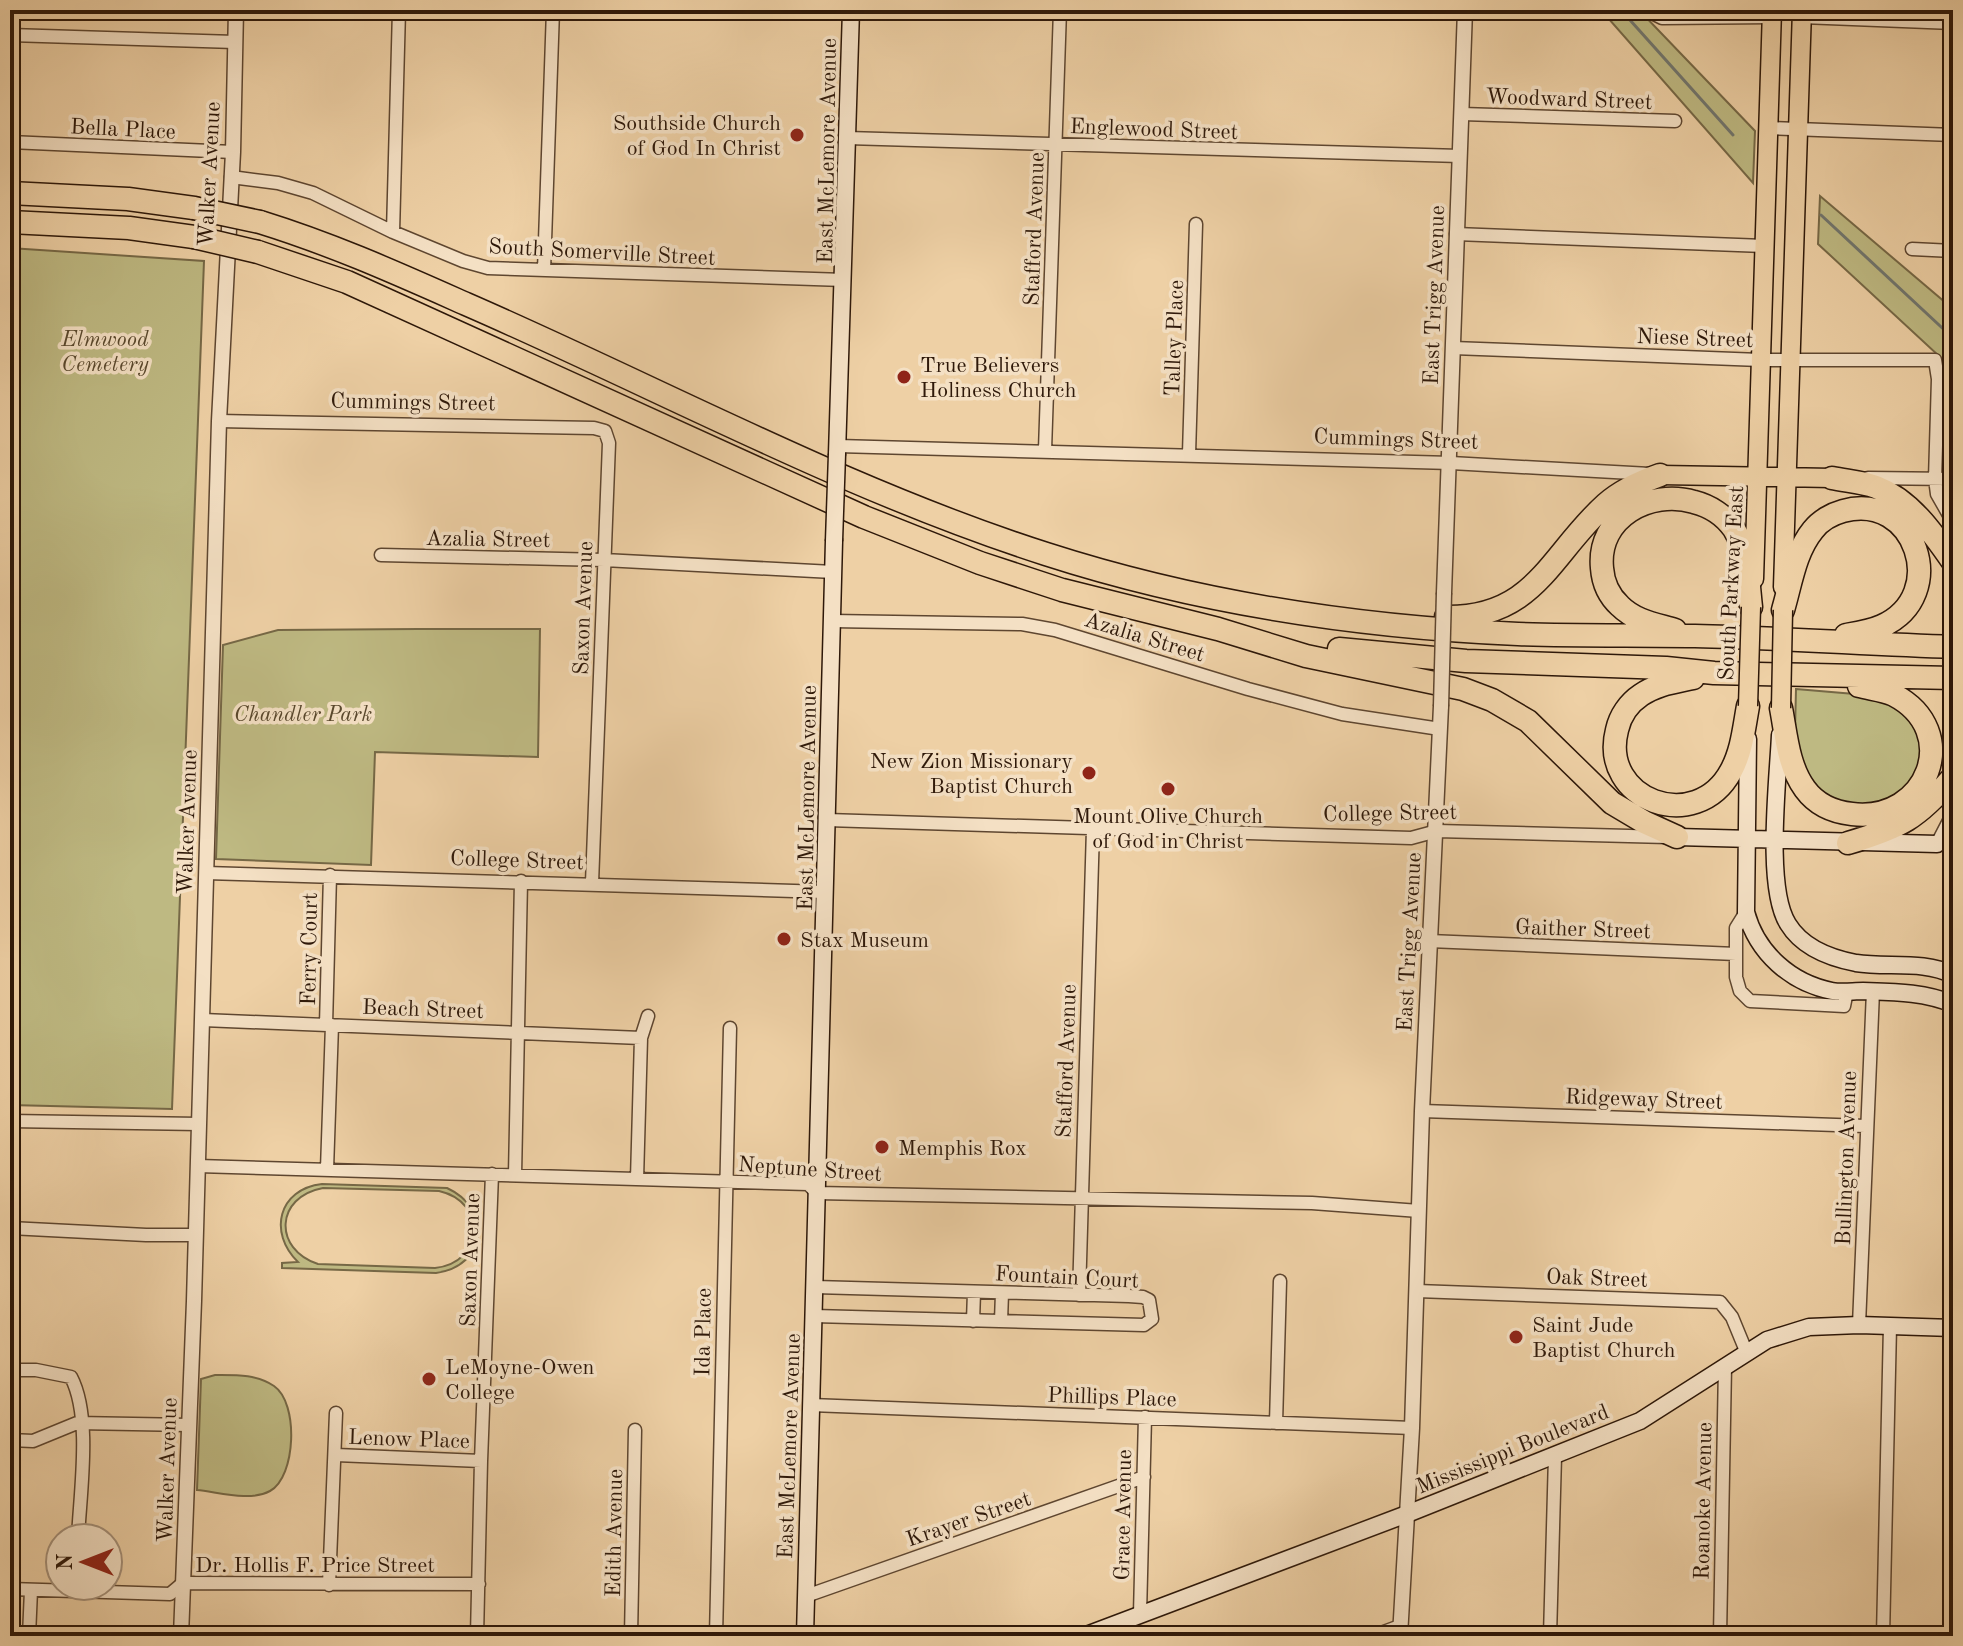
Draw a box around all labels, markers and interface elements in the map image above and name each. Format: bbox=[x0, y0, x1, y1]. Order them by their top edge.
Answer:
street label: East McLemore Avenue bbox=[815, 38, 841, 264]
street label: Woodward Street bbox=[1485, 86, 1653, 114]
street label: Walker Avenue bbox=[195, 101, 225, 247]
place label: Southside Church of God In Christ bbox=[613, 113, 781, 160]
street label: Bella Place bbox=[70, 116, 176, 144]
street label: Englewood Street bbox=[1069, 116, 1239, 144]
marker: Southside Church of God In Christ bbox=[788, 126, 806, 144]
street label: Stafford Avenue bbox=[1021, 152, 1049, 307]
street label: East Trigg Avenue bbox=[1421, 205, 1449, 385]
street label: South Somerville Street bbox=[488, 236, 716, 270]
street label: Talley Place bbox=[1162, 279, 1188, 397]
street label: Niese Street bbox=[1636, 326, 1754, 352]
park label: Elmwood Cemetery bbox=[60, 329, 149, 376]
place label: True Believers Holiness Church bbox=[920, 355, 1076, 402]
marker: True Believers Holiness Church bbox=[895, 368, 913, 386]
street label: Cummings Street bbox=[330, 391, 496, 415]
street label: Cummings Street bbox=[1313, 426, 1479, 454]
street label: South Parkway East bbox=[1716, 485, 1748, 681]
street label: Azalia Street bbox=[425, 528, 550, 552]
street label: Saxon Avenue bbox=[571, 541, 597, 676]
street label: Azalia Street bbox=[1082, 609, 1207, 667]
street label: East McLemore Avenue bbox=[795, 685, 821, 911]
park label: Chandler Park bbox=[234, 704, 372, 726]
street label: Walker Avenue bbox=[174, 749, 202, 895]
place label: New Zion Missionary Baptist Church bbox=[870, 751, 1073, 798]
marker: New Zion Missionary Baptist Church bbox=[1080, 764, 1098, 782]
marker: Mount Olive Church of God in Christ bbox=[1159, 780, 1177, 798]
street label: College Street bbox=[1323, 802, 1457, 826]
place label: Mount Olive Church of God in Christ bbox=[1073, 806, 1263, 853]
street label: College Street bbox=[450, 848, 584, 874]
street label: East Trigg Avenue bbox=[1394, 852, 1426, 1033]
street label: Ferry Court bbox=[298, 892, 322, 1006]
street label: Gaither Street bbox=[1515, 917, 1651, 943]
marker: Stax Museum bbox=[775, 930, 793, 948]
place label: Stax Museum bbox=[800, 930, 929, 952]
street label: Stafford Avenue bbox=[1053, 984, 1081, 1139]
street label: Beach Street bbox=[361, 997, 484, 1023]
street label: Bullington Avenue bbox=[1833, 1070, 1861, 1246]
street label: Ridgeway Street bbox=[1565, 1086, 1723, 1114]
marker: Memphis Rox bbox=[873, 1138, 891, 1156]
place label: Memphis Rox bbox=[898, 1138, 1027, 1160]
street label: Neptune Street bbox=[737, 1154, 883, 1186]
street label: Saxon Avenue bbox=[458, 1193, 484, 1328]
street label: Fountain Court bbox=[994, 1263, 1140, 1293]
street label: Oak Street bbox=[1545, 1266, 1648, 1292]
street label: Ida Place bbox=[692, 1288, 716, 1377]
place label: Saint Jude Baptist Church bbox=[1532, 1315, 1676, 1362]
marker: Saint Jude Baptist Church bbox=[1507, 1328, 1525, 1346]
street label: East McLemore Avenue bbox=[775, 1333, 805, 1559]
place label: LeMoyne-Owen College bbox=[445, 1357, 595, 1404]
marker: LeMoyne-Owen College bbox=[420, 1370, 438, 1388]
street label: Phillips Place bbox=[1047, 1385, 1177, 1411]
street label: Walker Avenue bbox=[154, 1397, 182, 1543]
street label: Mississippi Boulevard bbox=[1413, 1401, 1612, 1499]
street label: Roanoke Avenue bbox=[1692, 1422, 1716, 1580]
street label: Lenow Place bbox=[348, 1427, 470, 1453]
street label: Grace Avenue bbox=[1112, 1449, 1136, 1581]
street label: Edith Avenue bbox=[603, 1469, 627, 1597]
street label: Krayer Street bbox=[903, 1488, 1034, 1552]
north arrow bbox=[44, 1522, 124, 1602]
text: N bbox=[55, 1553, 77, 1570]
street label: Dr. Hollis F. Price Street bbox=[195, 1555, 435, 1577]

